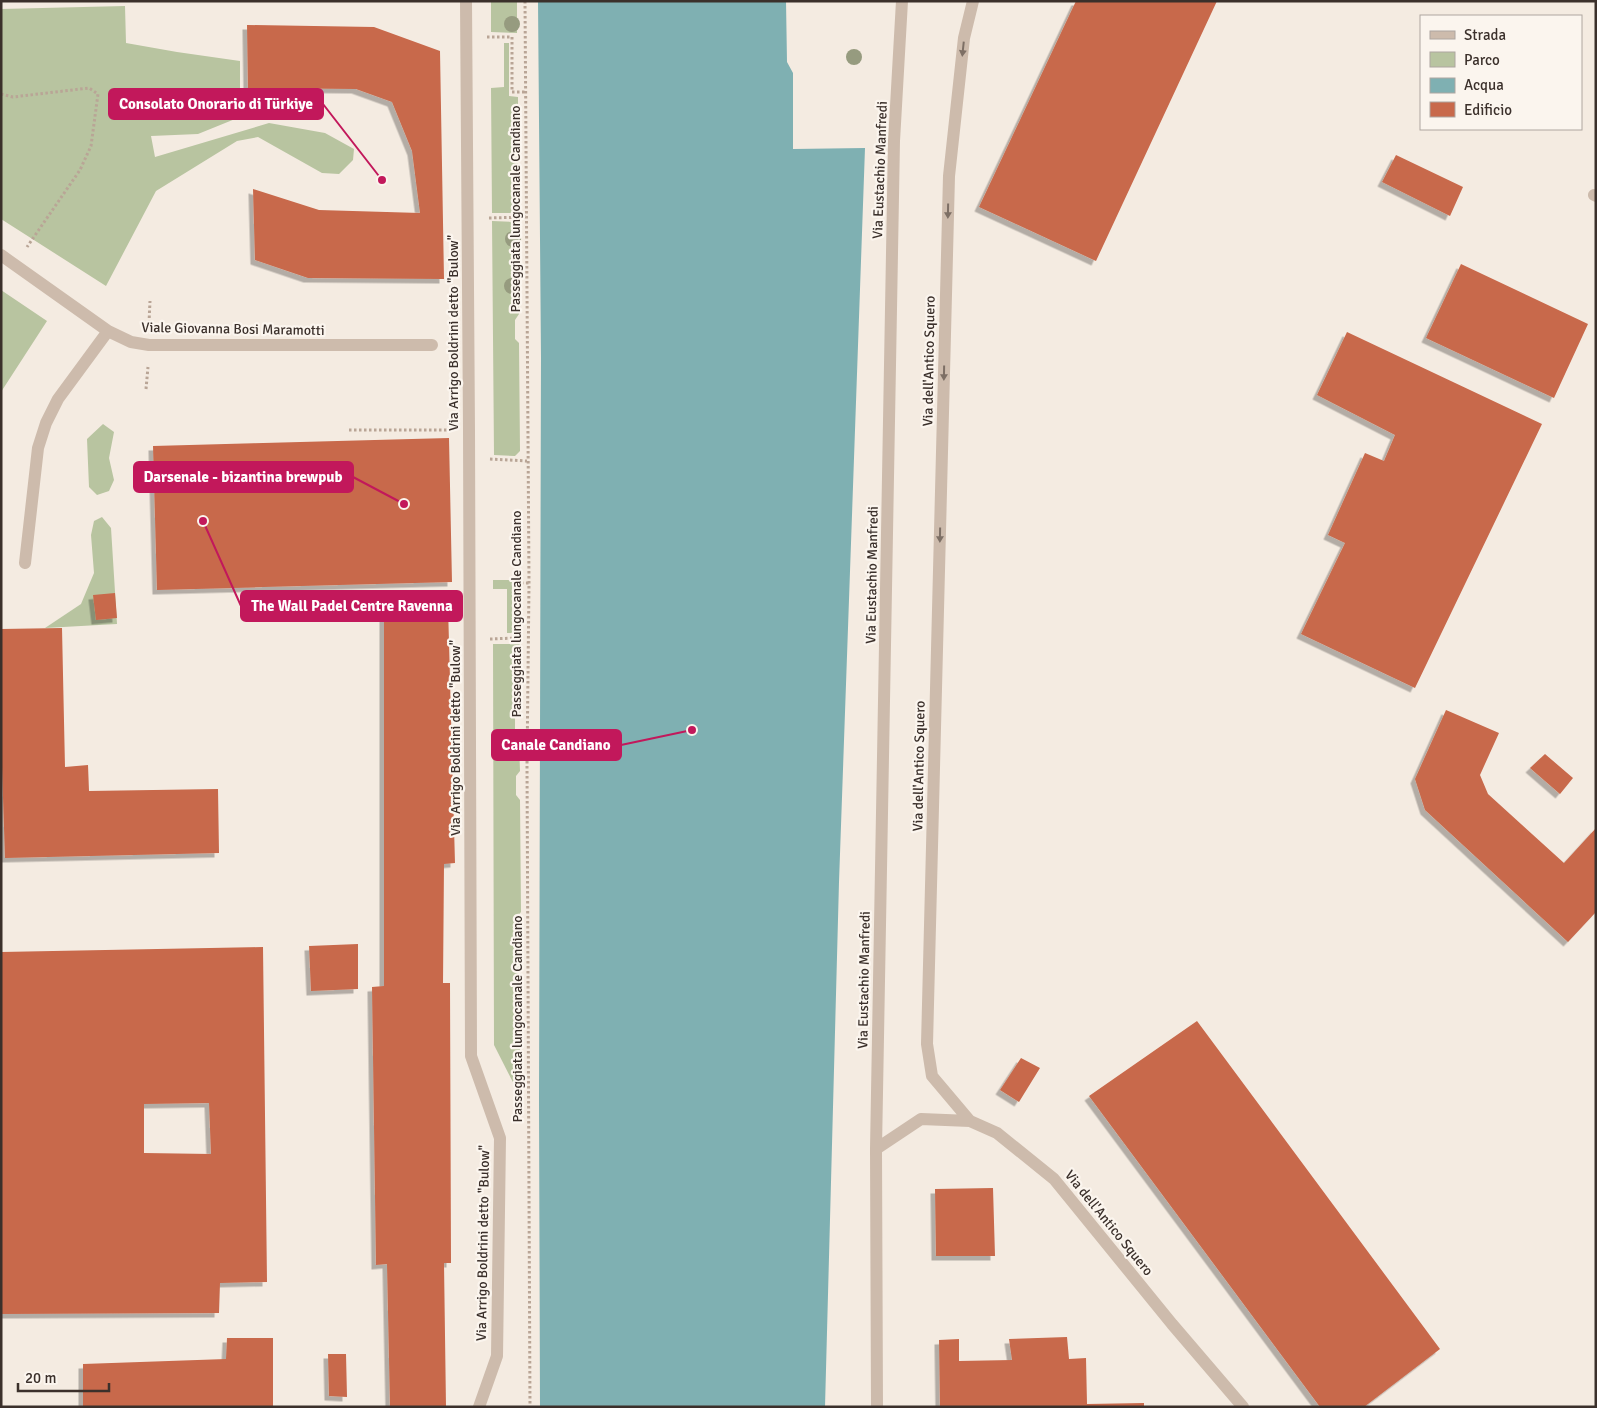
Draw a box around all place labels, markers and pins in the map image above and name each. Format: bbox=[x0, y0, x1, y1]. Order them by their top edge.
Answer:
callout: Consolato Onorario di Türkiye bbox=[109, 89, 323, 119]
callout: Darsenale - bizantina brewpub bbox=[134, 462, 353, 492]
callout: The Wall Padel Centre Ravenna bbox=[241, 591, 462, 621]
callout: Canale Candiano bbox=[492, 730, 621, 760]

